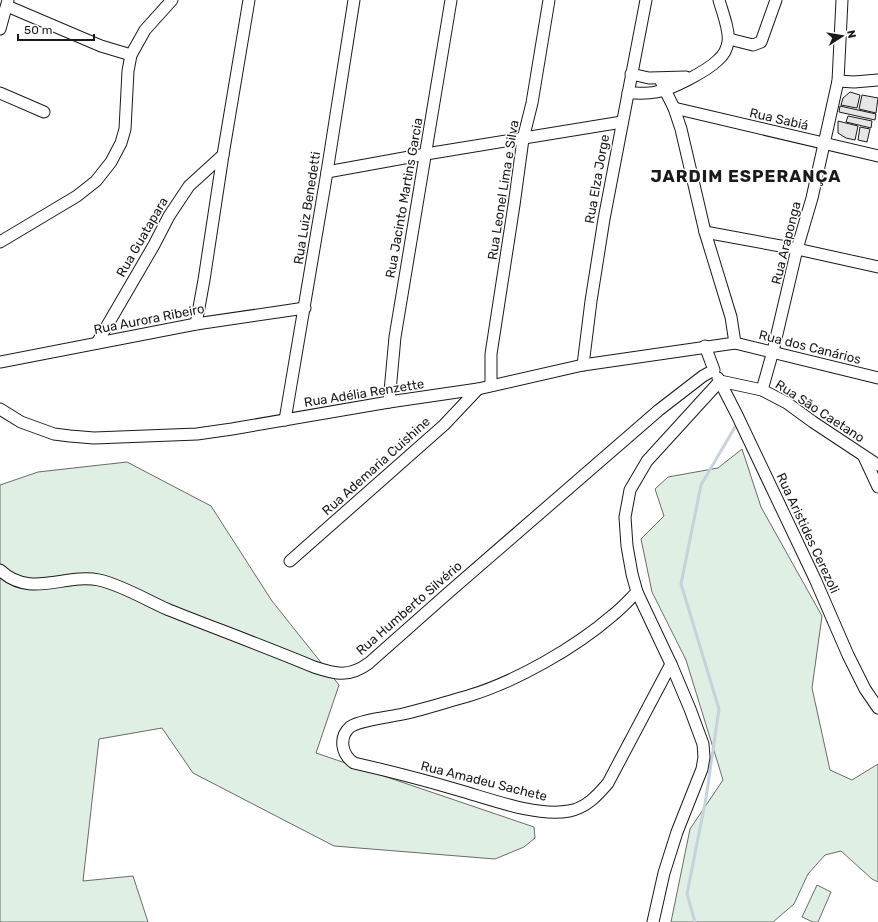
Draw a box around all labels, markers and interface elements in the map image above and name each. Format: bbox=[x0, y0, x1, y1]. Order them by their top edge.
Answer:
scale bar bbox=[18, 16, 94, 42]
north arrow bbox=[822, 16, 862, 56]
text: 50 m bbox=[24, 23, 52, 37]
text: N bbox=[844, 29, 858, 39]
street label: Rua Sabiá bbox=[748, 105, 810, 133]
street label: Rua Jacinto Martins Garcia bbox=[382, 117, 426, 279]
street label: Rua Leonel Lima e Silva bbox=[485, 119, 521, 261]
street label: Rua Elza Jorge bbox=[582, 133, 613, 225]
street label: Rua Luiz Benedetti bbox=[291, 151, 323, 265]
district label: JARDIM ESPERANÇA bbox=[650, 166, 842, 186]
street label: Rua Guatapara bbox=[113, 194, 171, 280]
street label: Rua Araponga bbox=[768, 200, 805, 286]
street label: Rua Aurora Ribeiro bbox=[92, 301, 206, 337]
street label: Rua dos Canários bbox=[757, 327, 863, 367]
street label: Rua Adélia Renzette bbox=[303, 376, 425, 410]
street label: Rua São Caetano bbox=[773, 377, 867, 445]
street label: Rua Ademaria Cuishine bbox=[319, 414, 433, 518]
street label: Rua Aristides Cerezoli bbox=[773, 470, 843, 596]
street label: Rua Humberto Silvério bbox=[353, 558, 465, 658]
street label: Rua Amadeu Sachete bbox=[419, 758, 549, 804]

